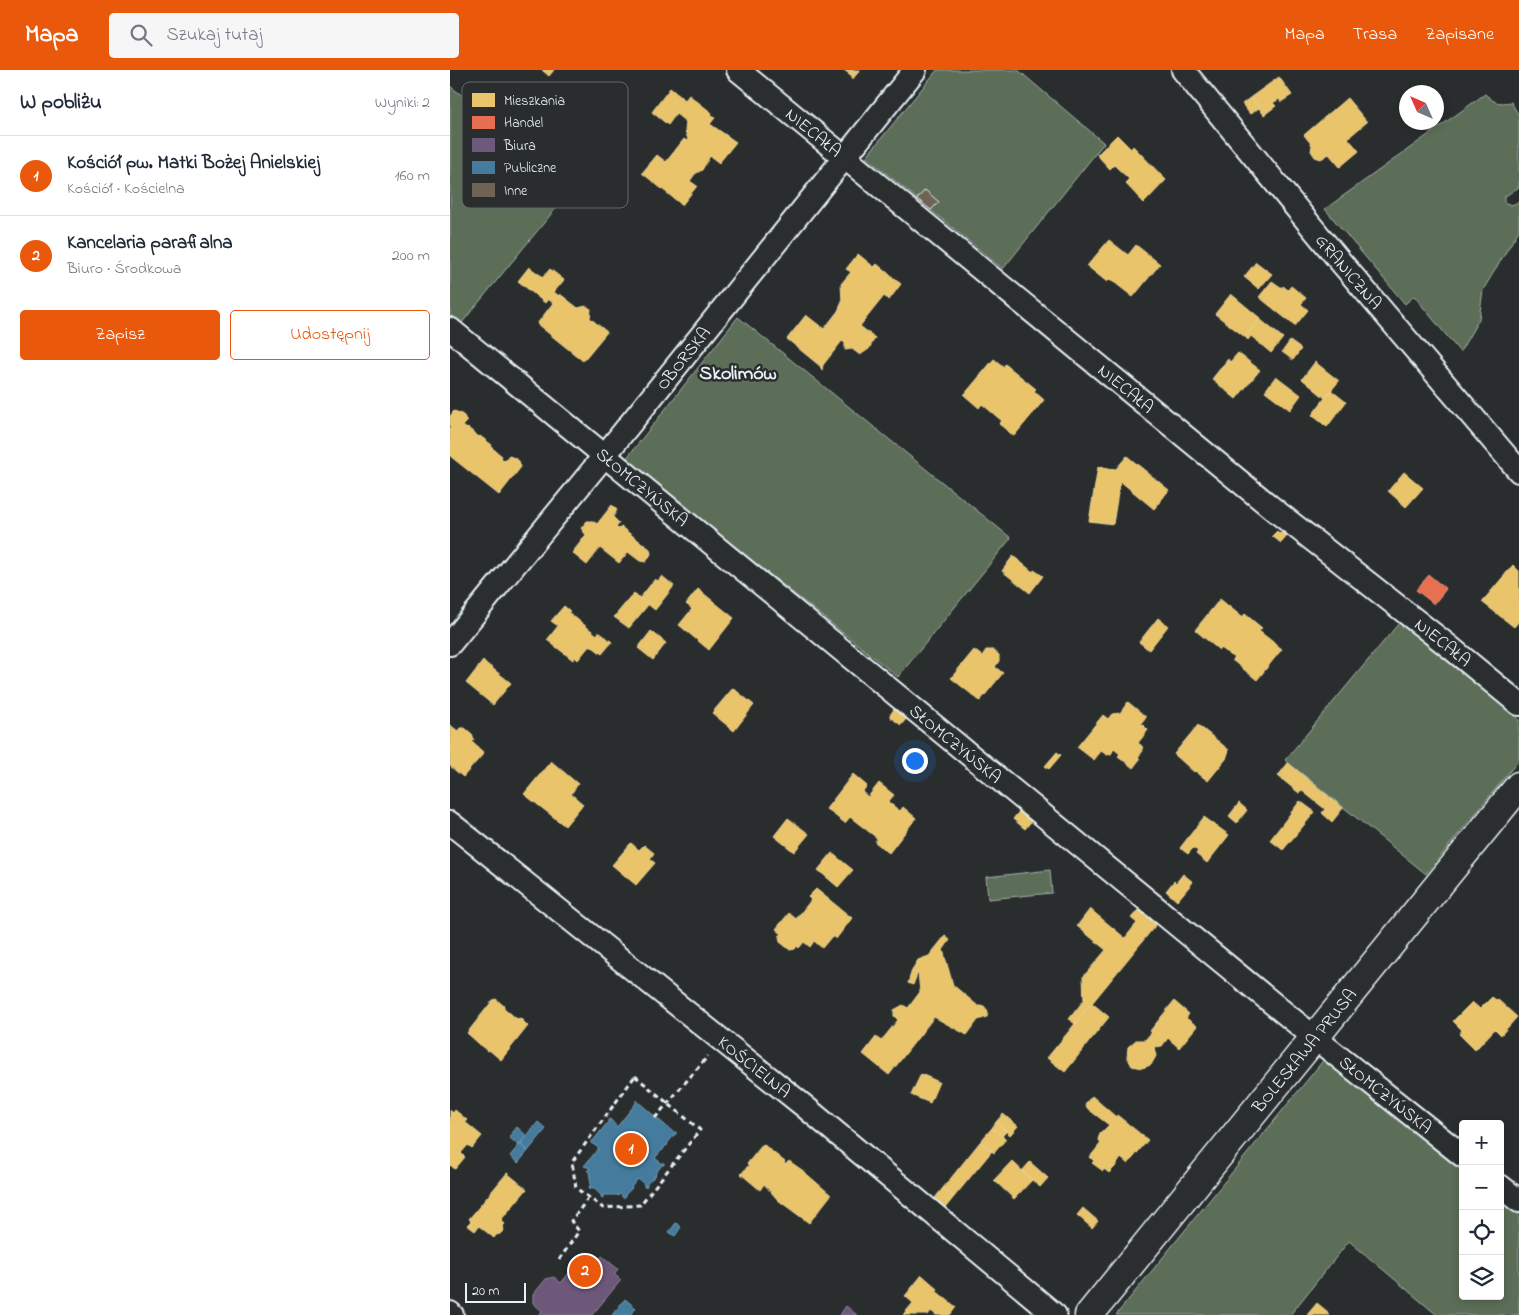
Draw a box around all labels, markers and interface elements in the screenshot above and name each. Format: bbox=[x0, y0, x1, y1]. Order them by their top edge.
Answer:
search box bbox=[109, 13, 459, 58]
text: Mapa bbox=[25, 18, 79, 53]
icon: search bbox=[127, 21, 155, 49]
text: Szukaj tutaj bbox=[167, 22, 262, 49]
text: Mapa bbox=[1285, 22, 1325, 48]
text: Trasa bbox=[1353, 22, 1397, 48]
text: Zapisane bbox=[1425, 22, 1494, 48]
legend bbox=[462, 82, 628, 208]
north arrow bbox=[1399, 85, 1444, 130]
text: W pobliżu bbox=[20, 88, 102, 118]
text: Wyniki: 2 bbox=[375, 91, 430, 115]
text: Mieszkania bbox=[504, 91, 565, 112]
street label: NIECAŁA bbox=[779, 103, 846, 165]
text: Handel bbox=[504, 113, 543, 134]
text: Biura bbox=[503, 136, 536, 157]
text: Kościół pw. Matki Bożej Anielskiej bbox=[67, 150, 320, 177]
text: Publiczne bbox=[504, 158, 557, 179]
text: 1 bbox=[33, 164, 39, 188]
text: 160 m bbox=[395, 164, 430, 188]
text: Kościół · Kościelna bbox=[67, 177, 185, 201]
text: Inne bbox=[504, 181, 528, 202]
street label: GRANICZNA bbox=[1308, 229, 1387, 316]
text: Kancelaria parafialna bbox=[67, 230, 233, 257]
text: 2 bbox=[32, 244, 40, 268]
text: 200 m bbox=[392, 244, 430, 268]
text: Biuro · Środkowa bbox=[67, 257, 181, 281]
button: Zapisz bbox=[20, 310, 220, 360]
button: Udostępnij bbox=[230, 310, 430, 360]
street label: OBORSKA bbox=[651, 322, 718, 397]
street label: NIECAŁA bbox=[1091, 359, 1159, 421]
district label: Skolimów bbox=[699, 360, 777, 389]
street label: SŁOMCZYŃSKA bbox=[589, 443, 693, 534]
street label: NIECAŁA bbox=[1408, 613, 1476, 674]
street label: SŁOMCZYŃSKA bbox=[903, 699, 1006, 791]
your location bbox=[902, 748, 928, 774]
street label: BOLESŁAWA PRUSA bbox=[1246, 984, 1364, 1120]
street label: KOŚCIELNA bbox=[711, 1031, 796, 1105]
street label: SŁOMCZYŃSKA bbox=[1332, 1051, 1437, 1141]
map controls bbox=[1459, 1120, 1504, 1300]
button: + bbox=[1459, 1120, 1504, 1165]
pin: 1 bbox=[615, 1130, 647, 1168]
button: − bbox=[1459, 1165, 1504, 1210]
button: locate bbox=[1459, 1210, 1504, 1255]
pin: 2 bbox=[569, 1252, 601, 1290]
button: layers bbox=[1459, 1255, 1504, 1300]
scale bar bbox=[465, 1280, 526, 1303]
text: 20 m bbox=[472, 1281, 499, 1302]

